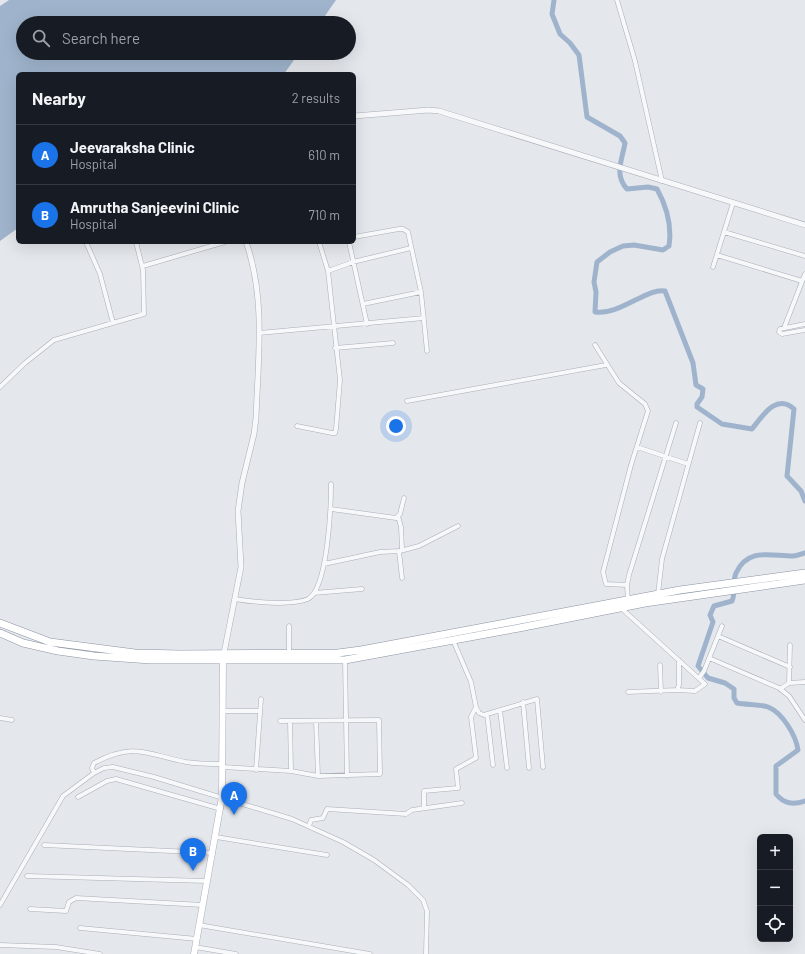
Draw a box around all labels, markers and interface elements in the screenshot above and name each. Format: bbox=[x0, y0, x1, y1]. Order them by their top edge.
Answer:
search box bbox=[16, 16, 356, 60]
icon: search bbox=[30, 27, 52, 49]
text: Search here bbox=[62, 29, 140, 47]
text: Nearby bbox=[32, 88, 86, 108]
text: 2 results bbox=[292, 90, 340, 106]
text: Jeevaraksha Clinic bbox=[70, 138, 195, 156]
text: A bbox=[41, 147, 49, 163]
text: 610 m bbox=[308, 147, 340, 163]
text: Hospital bbox=[70, 156, 117, 172]
text: Amrutha Sanjeevini Clinic bbox=[70, 198, 239, 216]
text: B bbox=[41, 207, 49, 223]
text: 710 m bbox=[309, 207, 340, 223]
text: Hospital bbox=[70, 216, 117, 232]
your location bbox=[386, 416, 406, 436]
pin: A bbox=[221, 782, 247, 815]
map controls bbox=[757, 834, 793, 942]
button: + bbox=[757, 834, 793, 870]
pin: B bbox=[180, 838, 206, 871]
button: − bbox=[757, 870, 793, 906]
button: locate bbox=[757, 906, 793, 942]

